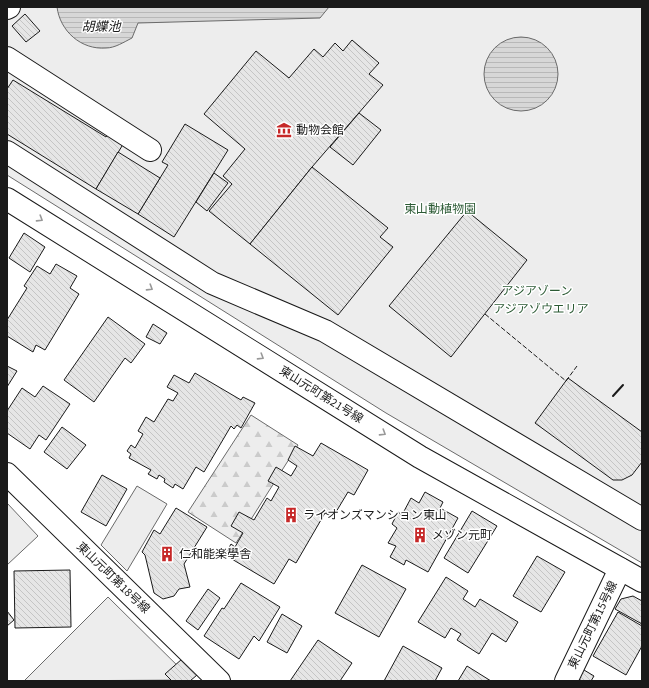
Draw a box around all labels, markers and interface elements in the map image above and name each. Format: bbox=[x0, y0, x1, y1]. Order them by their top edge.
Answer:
water label: 胡蝶池 bbox=[81, 18, 122, 36]
museum icon: 動物会館 bbox=[275, 121, 293, 139]
place label: 動物会館 bbox=[296, 122, 344, 139]
park label: 東山動植物園 bbox=[404, 201, 476, 218]
one-way arrow bbox=[36, 215, 43, 222]
park label: アジアゾーン bbox=[502, 283, 572, 300]
one-way arrow bbox=[146, 284, 153, 291]
park label: アジアゾウエリア bbox=[493, 301, 589, 318]
one-way arrow bbox=[257, 352, 264, 360]
street label: 東山元町第21号線 bbox=[276, 362, 366, 428]
one-way arrow bbox=[379, 429, 386, 436]
building icon: ライオンズマンション東山 bbox=[282, 506, 300, 524]
place label: ライオンズマンション東山 bbox=[303, 507, 447, 524]
building icon: メゾン元町 bbox=[411, 526, 429, 544]
place label: メゾン元町 bbox=[432, 527, 492, 544]
street label: 東山元町第18号線 bbox=[73, 539, 153, 617]
building icon: 仁和能楽學舎 bbox=[158, 545, 176, 563]
place label: 仁和能楽學舎 bbox=[179, 546, 251, 563]
street label: 東山元町第15号線 bbox=[564, 578, 622, 672]

